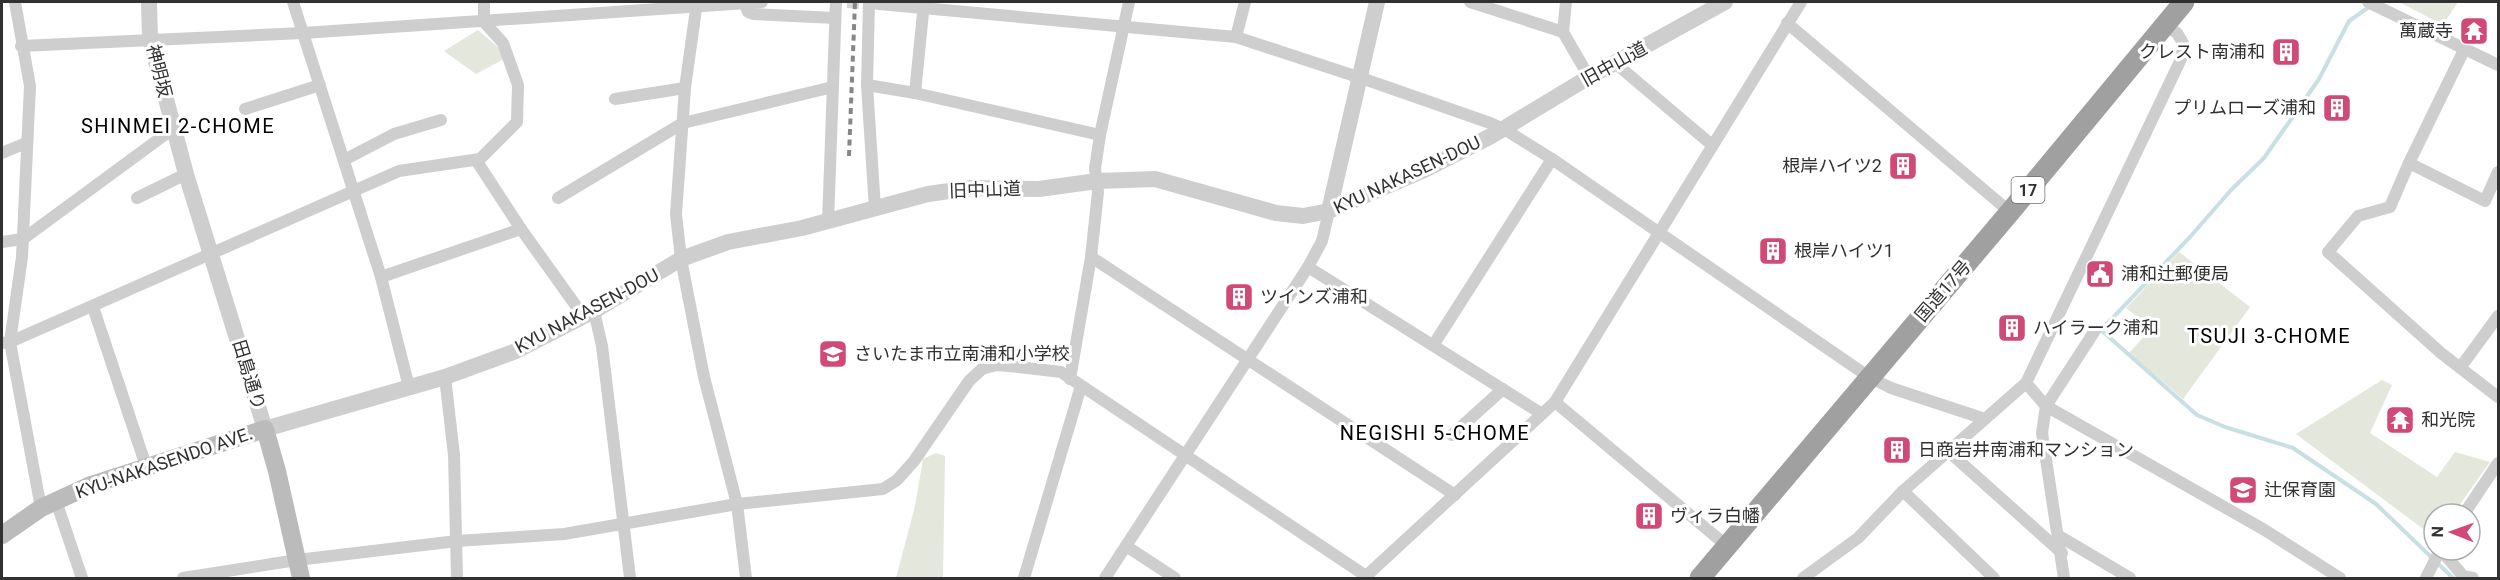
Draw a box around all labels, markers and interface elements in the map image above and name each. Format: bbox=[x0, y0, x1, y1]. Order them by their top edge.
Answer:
temple icon: 萬蔵寺 bbox=[2458, 15, 2490, 47]
place label: 萬蔵寺 bbox=[2399, 20, 2453, 41]
building icon: クレスト南浦和 bbox=[2270, 36, 2302, 68]
street label: 旧中山道 bbox=[1577, 37, 1650, 90]
place label: クレスト南浦和 bbox=[2139, 41, 2265, 62]
street label: 神明坂 bbox=[143, 42, 176, 100]
building icon: プリムローズ浦和 bbox=[2321, 92, 2353, 124]
place label: プリムローズ浦和 bbox=[2173, 97, 2316, 118]
district label: SHINMEI 2-CHOME bbox=[81, 114, 275, 138]
street label: KYU NAKASEN-DOU bbox=[1330, 131, 1484, 218]
building icon: 根岸ハイツ2 bbox=[1887, 150, 1919, 182]
place label: 根岸ハイツ2 bbox=[1782, 155, 1882, 176]
road number: 17 bbox=[2012, 177, 2044, 203]
street label: 旧中山道 bbox=[949, 178, 1021, 201]
building icon: 根岸ハイツ1 bbox=[1757, 235, 1789, 267]
place label: 根岸ハイツ1 bbox=[1794, 240, 1894, 261]
street label: 国道17号 bbox=[1910, 256, 1975, 326]
public building icon: 浦和辻郵便局 bbox=[2084, 258, 2116, 290]
place label: 浦和辻郵便局 bbox=[2121, 263, 2229, 284]
street label: KYU NAKASEN-DOU bbox=[511, 264, 662, 357]
building icon: ツインズ浦和 bbox=[1223, 281, 1255, 313]
place label: ツインズ浦和 bbox=[1260, 286, 1368, 307]
building icon: ハイラーク浦和 bbox=[1996, 312, 2028, 344]
place label: ハイラーク浦和 bbox=[2033, 317, 2159, 338]
district label: TSUJI 3-CHOME bbox=[2187, 324, 2351, 348]
street label: 田島通り bbox=[229, 337, 270, 412]
school or university icon: さいたま市立南浦和小学校 bbox=[817, 338, 849, 370]
place label: さいたま市立南浦和小学校 bbox=[854, 343, 1069, 364]
temple icon: 和光院 bbox=[2384, 404, 2416, 436]
place label: 和光院 bbox=[2421, 409, 2475, 430]
district label: NEGISHI 5-CHOME bbox=[1340, 421, 1530, 445]
street label: KYU-NAKASENDO AVE. bbox=[73, 422, 255, 503]
building icon: 日商岩井南浦和マンション bbox=[1881, 434, 1913, 466]
place label: 日商岩井南浦和マンション bbox=[1918, 439, 2134, 460]
school or university icon: 辻保育園 bbox=[2227, 474, 2259, 506]
place label: 辻保育園 bbox=[2264, 479, 2336, 500]
building icon: ヴィラ白幡 bbox=[1633, 500, 1665, 532]
north arrow bbox=[2422, 502, 2482, 562]
place label: ヴィラ白幡 bbox=[1670, 505, 1760, 526]
text: N bbox=[2428, 526, 2447, 538]

